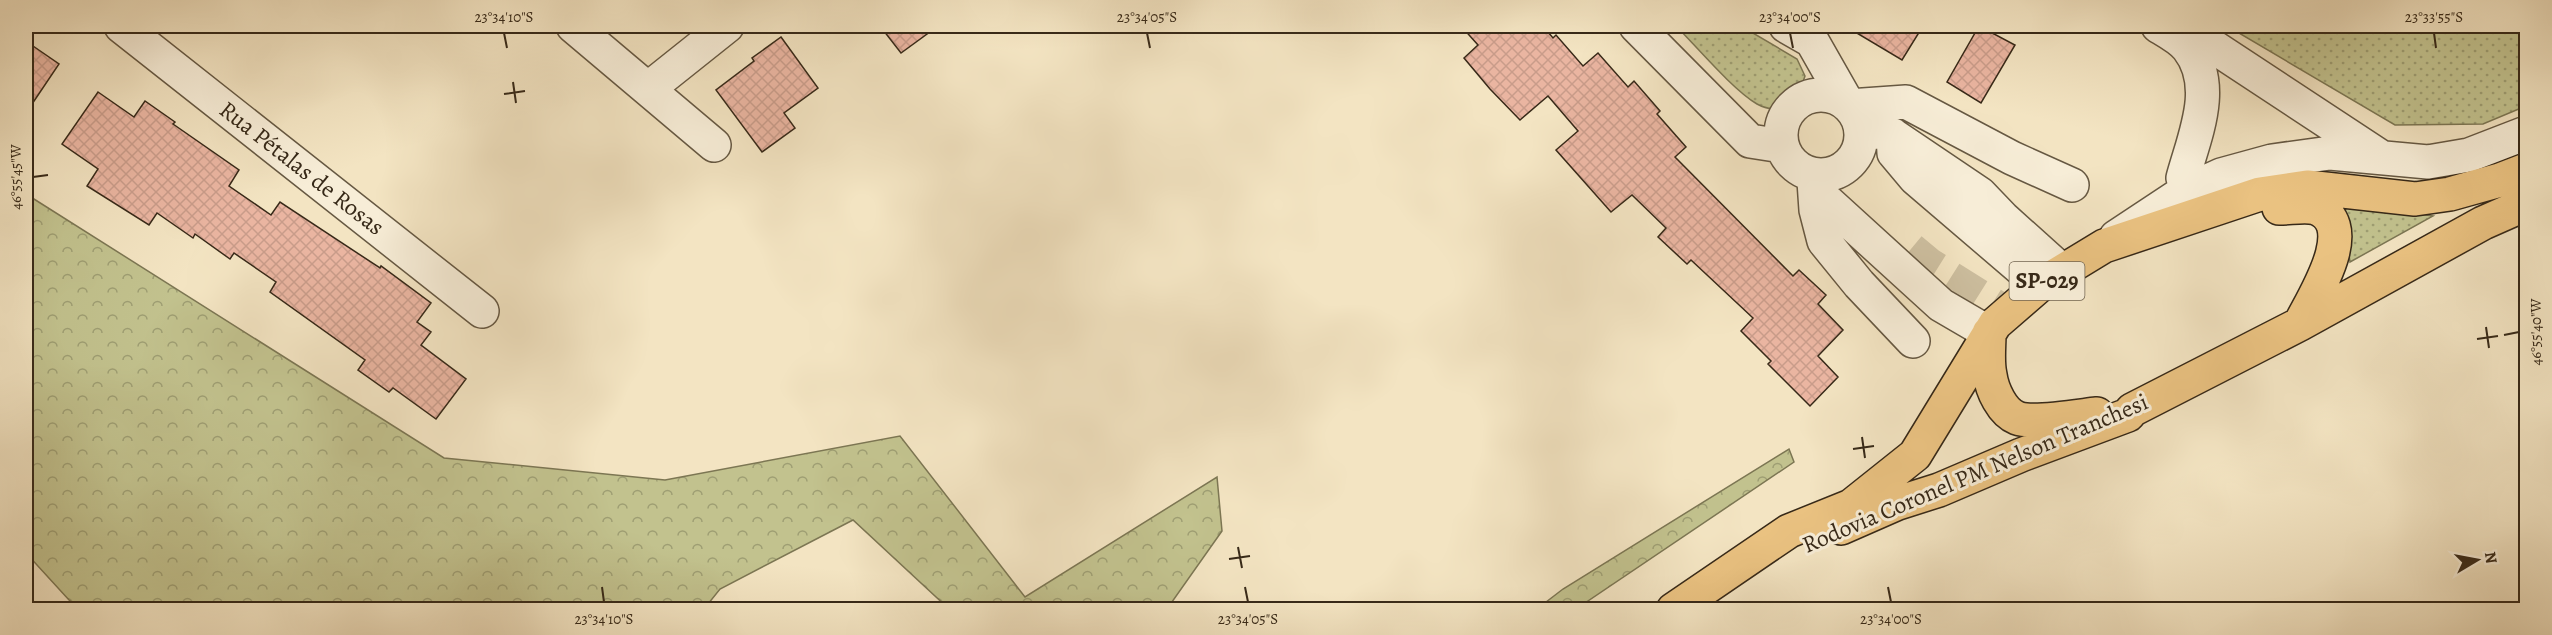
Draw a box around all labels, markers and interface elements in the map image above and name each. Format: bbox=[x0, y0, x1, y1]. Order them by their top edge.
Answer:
text: 23°34'10"S bbox=[474, 7, 534, 27]
text: 23°34'05"S bbox=[1117, 7, 1177, 27]
text: 23°34'00"S bbox=[1759, 7, 1821, 27]
text: 23°33'55"S bbox=[2405, 7, 2463, 27]
street label: Rua Pétalas de Rosas bbox=[213, 93, 391, 243]
text: 46°55'45"W bbox=[6, 144, 26, 210]
road number: SP-029 bbox=[2010, 262, 2084, 300]
text: 46°55'40"W bbox=[2526, 298, 2546, 366]
street label: Rodovia Coronel PM Nelson Tranchesi bbox=[1797, 385, 2153, 561]
north arrow bbox=[2447, 530, 2507, 590]
text: N bbox=[2479, 550, 2503, 566]
text: 23°34'10"S bbox=[574, 609, 634, 629]
text: 23°34'05"S bbox=[1218, 609, 1278, 629]
text: 23°34'00"S bbox=[1860, 609, 1922, 629]

